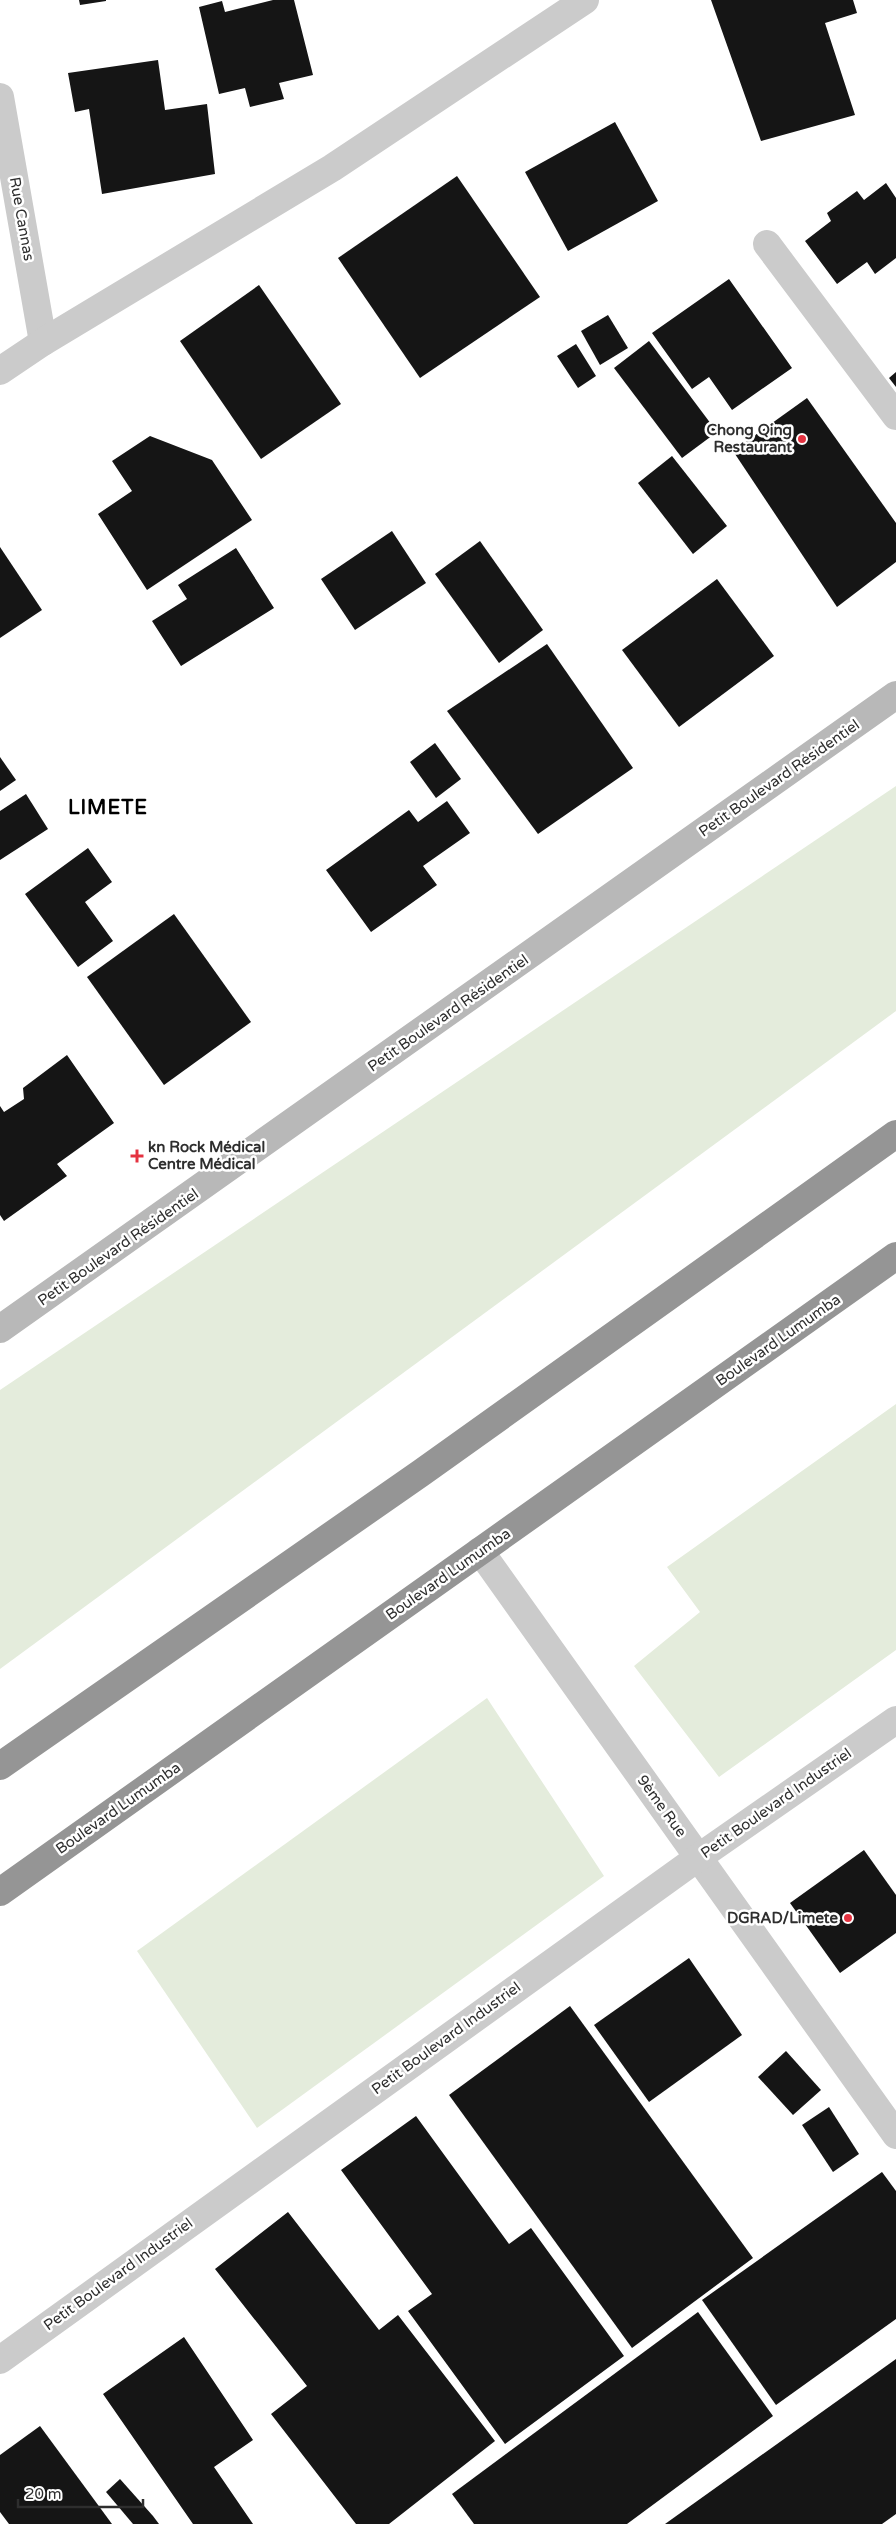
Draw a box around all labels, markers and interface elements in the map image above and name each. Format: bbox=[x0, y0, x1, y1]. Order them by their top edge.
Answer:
street label: Rue Cannas bbox=[6, 176, 38, 262]
place label: Chong Qing Restaurant bbox=[706, 421, 792, 456]
marker: Chong Qing Restaurant bbox=[796, 433, 808, 445]
street label: Petit Boulevard Résidentiel bbox=[695, 716, 863, 840]
district label: LIMETE bbox=[68, 796, 148, 820]
street label: Petit Boulevard Résidentiel bbox=[364, 951, 532, 1075]
place label: kn Rock Médical Centre Médical bbox=[148, 1138, 265, 1173]
marker: kn Rock Médical Centre Médical bbox=[130, 1149, 144, 1163]
street label: Petit Boulevard Résidentiel bbox=[34, 1185, 202, 1309]
street label: Boulevard Lumumba bbox=[712, 1290, 844, 1390]
street label: Boulevard Lumumba bbox=[382, 1524, 514, 1624]
street label: Petit Boulevard Industriel bbox=[697, 1744, 855, 1862]
street label: Boulevard Lumumba bbox=[52, 1758, 184, 1858]
street label: 9ème Rue bbox=[633, 1771, 691, 1841]
place label: DGRAD/Limete bbox=[727, 1909, 838, 1927]
marker: DGRAD/Limete bbox=[842, 1912, 854, 1924]
street label: Petit Boulevard Industriel bbox=[368, 1978, 524, 2098]
street label: Petit Boulevard Industriel bbox=[40, 2214, 196, 2334]
scale bar bbox=[18, 2476, 142, 2508]
text: 20 m bbox=[25, 2485, 62, 2503]

